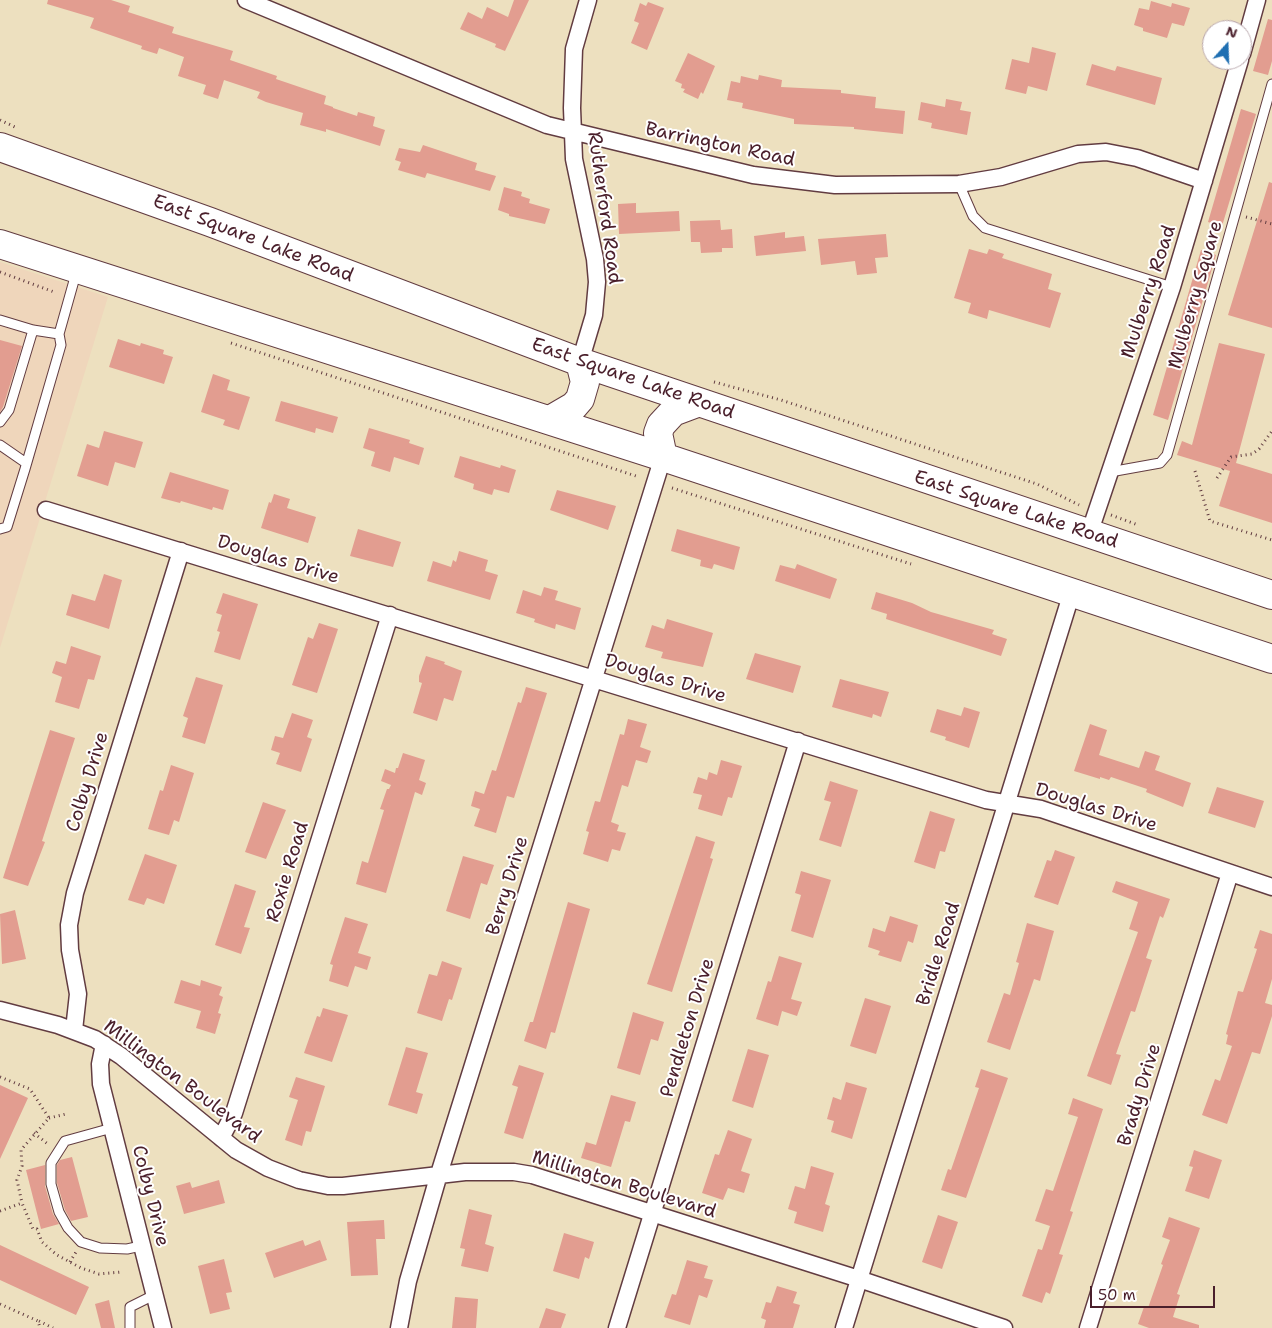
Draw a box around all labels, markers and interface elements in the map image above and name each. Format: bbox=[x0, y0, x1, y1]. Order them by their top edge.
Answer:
north arrow bbox=[1202, 20, 1252, 70]
text: N bbox=[1223, 21, 1240, 42]
street label: Barrington Road bbox=[643, 118, 797, 172]
street label: Rutherford Road bbox=[582, 130, 626, 286]
street label: East Square Lake Road bbox=[149, 190, 357, 288]
street label: Mulberry Square bbox=[1164, 218, 1228, 372]
street label: Mulberry Road bbox=[1117, 223, 1181, 361]
street label: East Square Lake Road bbox=[529, 334, 737, 424]
street label: East Square Lake Road bbox=[911, 466, 1121, 554]
street label: Douglas Drive bbox=[214, 531, 342, 589]
street label: Douglas Drive bbox=[601, 650, 729, 708]
street label: Colby Drive bbox=[62, 729, 114, 835]
street label: Douglas Drive bbox=[1032, 779, 1160, 837]
street label: Roxie Road bbox=[262, 819, 314, 925]
street label: Berry Drive bbox=[482, 834, 534, 938]
street label: Bridle Road bbox=[912, 899, 966, 1009]
street label: Pendleton Drive bbox=[656, 956, 720, 1100]
street label: Millington Boulevard bbox=[99, 1015, 265, 1149]
street label: Brady Drive bbox=[1114, 1041, 1166, 1149]
street label: Colby Drive bbox=[126, 1143, 174, 1249]
street label: Millington Boulevard bbox=[529, 1146, 719, 1224]
scale bar bbox=[1092, 1276, 1217, 1308]
text: 50 m bbox=[1098, 1285, 1136, 1305]

